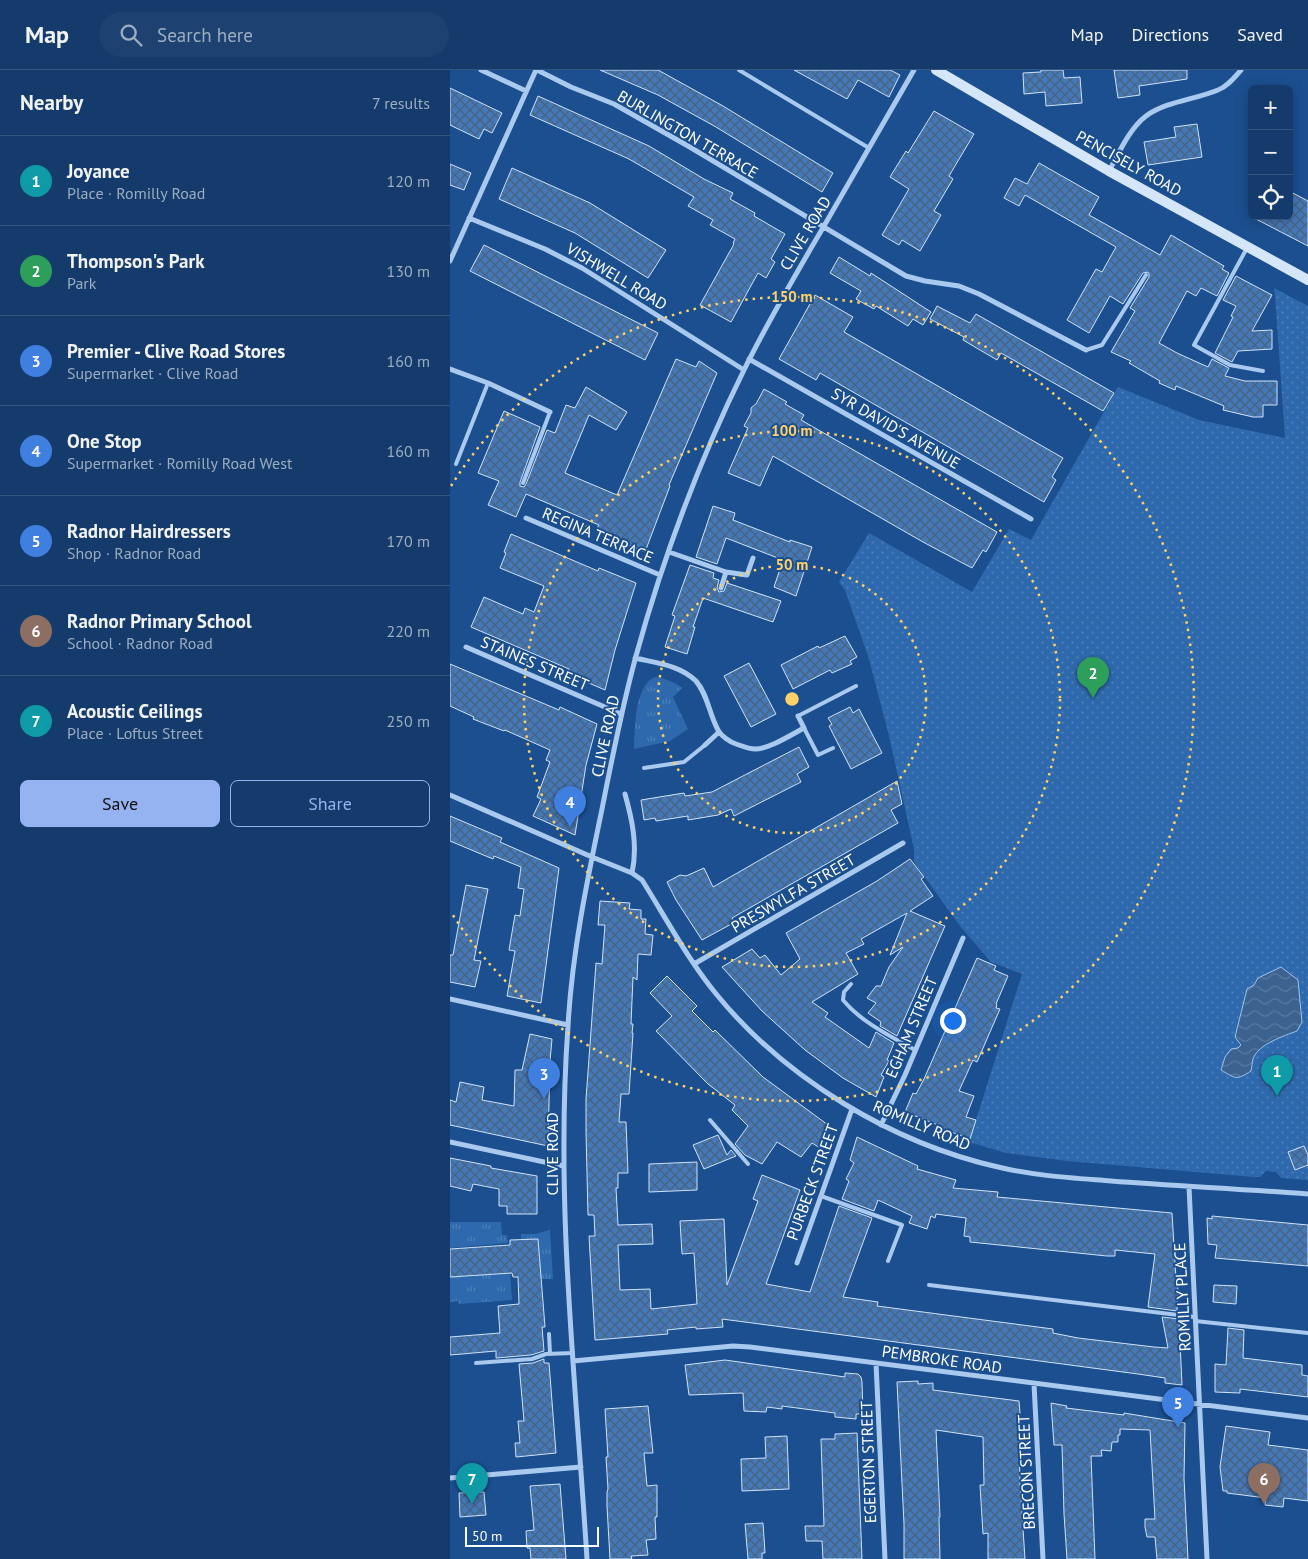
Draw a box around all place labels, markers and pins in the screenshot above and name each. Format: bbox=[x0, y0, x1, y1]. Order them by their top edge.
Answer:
pin: 2 bbox=[1077, 657, 1109, 698]
centre of rings bbox=[783, 690, 801, 708]
pin: 4 bbox=[554, 786, 586, 827]
pin: 1 bbox=[1261, 1055, 1293, 1096]
pin: 3 bbox=[528, 1058, 560, 1099]
pin: 5 bbox=[1162, 1387, 1194, 1428]
pin: 7 bbox=[456, 1463, 488, 1504]
pin: 6 bbox=[1248, 1463, 1280, 1504]

